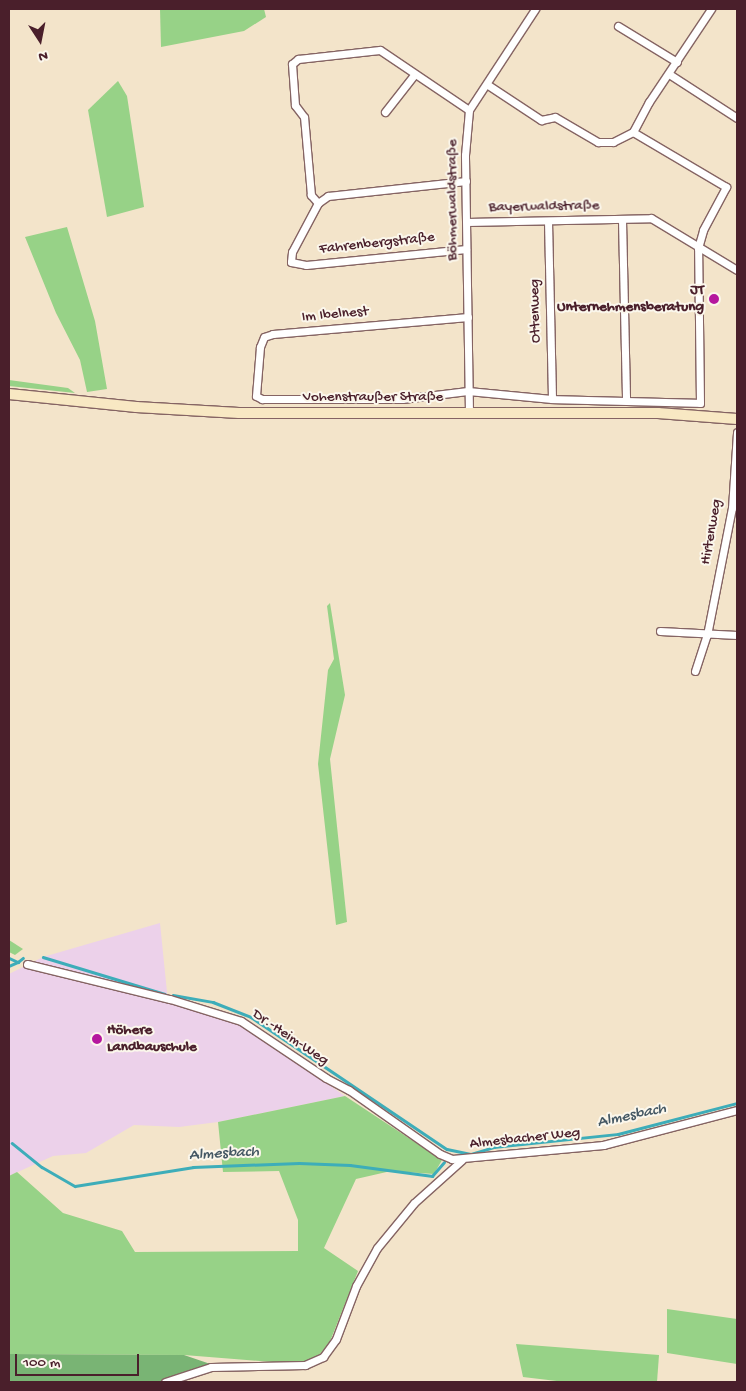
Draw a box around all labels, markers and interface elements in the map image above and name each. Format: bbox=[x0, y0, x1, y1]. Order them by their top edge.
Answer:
north arrow bbox=[15, 15, 65, 65]
text: N bbox=[37, 46, 49, 64]
street label: Böhmerwaldstraße bbox=[444, 139, 462, 261]
street label: Bayerwaldstraße bbox=[489, 197, 599, 217]
street label: Fahrenbergstraße bbox=[318, 229, 436, 259]
street label: Ottenweg bbox=[526, 279, 546, 343]
place label: JT Unternehmensberatung bbox=[557, 281, 704, 316]
marker: JT Unternehmensberatung bbox=[708, 293, 720, 305]
street label: Im Ibelnest bbox=[301, 303, 369, 327]
street label: Vohenstraußer Straße bbox=[303, 389, 443, 407]
street label: Hirtenweg bbox=[697, 498, 727, 566]
street label: Dr.-Heim-Weg bbox=[248, 1006, 332, 1070]
place label: Höhere Landbauschule bbox=[107, 1021, 197, 1056]
marker: Höhere Landbauschule bbox=[91, 1033, 103, 1045]
water label: Almesbach bbox=[596, 1100, 668, 1134]
street label: Almesbacher Weg bbox=[469, 1124, 581, 1154]
water label: Almesbach bbox=[189, 1144, 259, 1166]
scale bar bbox=[18, 1344, 141, 1376]
text: 100 m bbox=[23, 1354, 60, 1372]

